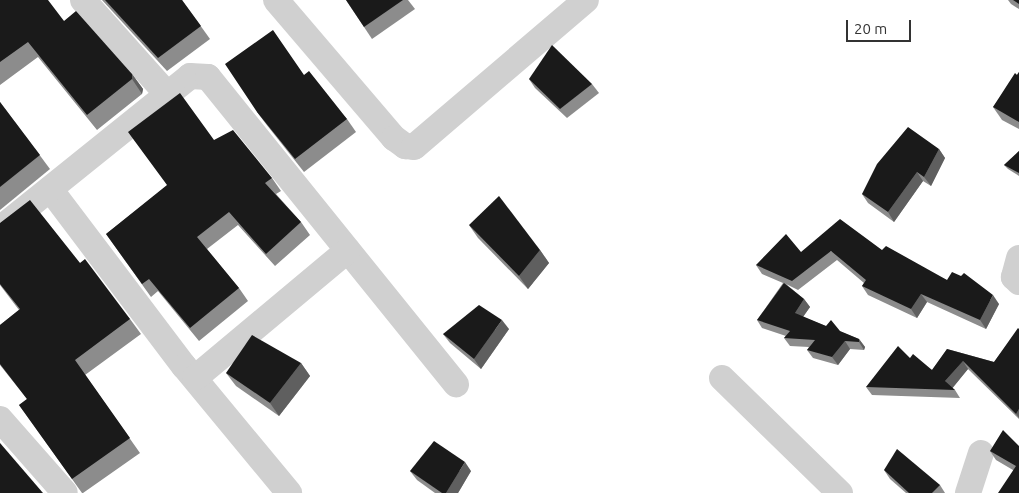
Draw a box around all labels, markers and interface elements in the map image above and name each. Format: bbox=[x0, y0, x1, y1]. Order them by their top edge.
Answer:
scale bar bbox=[849, 10, 914, 42]
text: 20 m bbox=[854, 20, 887, 37]

